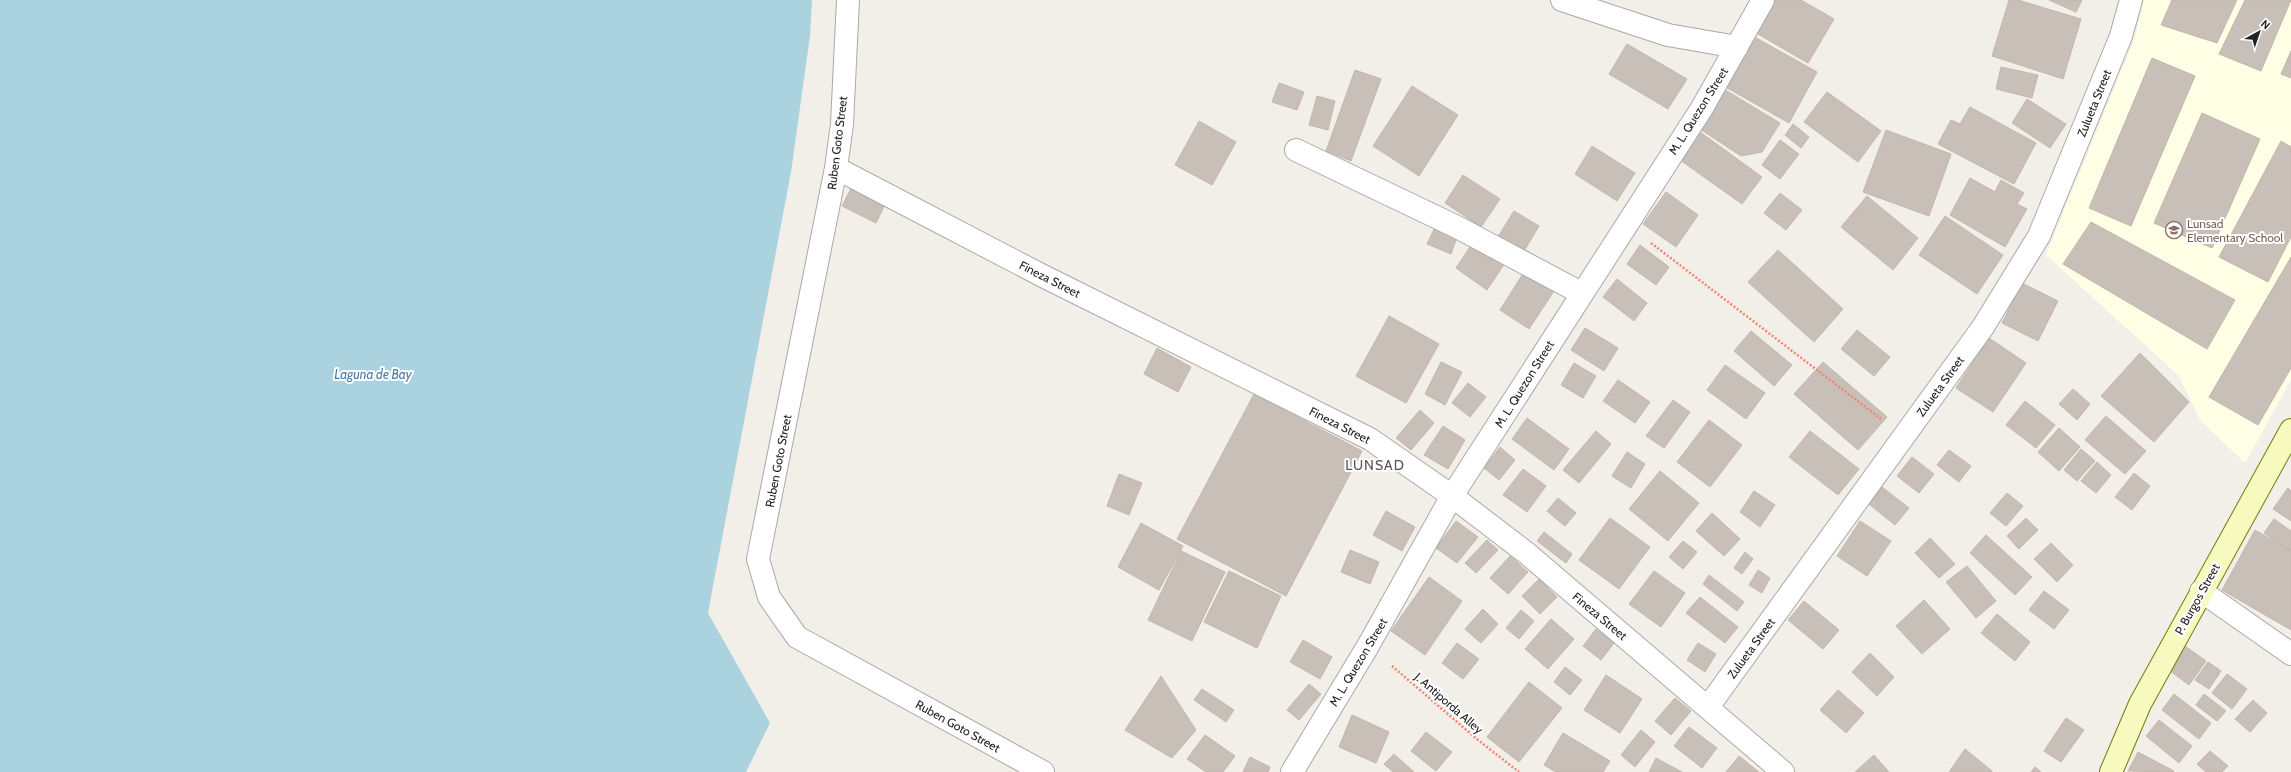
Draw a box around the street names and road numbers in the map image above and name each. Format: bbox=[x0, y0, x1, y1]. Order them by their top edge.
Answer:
street label: M. L. Quezon Street bbox=[1665, 65, 1731, 157]
street label: Zulueta Street bbox=[2074, 67, 2114, 139]
street label: Ruben Goto Street bbox=[824, 95, 850, 191]
street label: Fineza Street bbox=[1017, 257, 1083, 301]
street label: M. L. Quezon Street bbox=[1491, 338, 1557, 430]
street label: Zulueta Street bbox=[1913, 353, 1967, 419]
street label: Fineza Street bbox=[1307, 403, 1373, 447]
street label: Ruben Goto Street bbox=[762, 413, 794, 509]
street label: P. Burgos Street bbox=[2171, 561, 2223, 637]
street label: Fineza Street bbox=[1570, 589, 1630, 643]
street label: M. L. Quezon Street bbox=[1326, 615, 1390, 709]
street label: Zulueta Street bbox=[1724, 615, 1778, 681]
street label: J. Antiporda Alley bbox=[1411, 668, 1486, 737]
street label: Ruben Goto Street bbox=[913, 697, 1003, 755]

